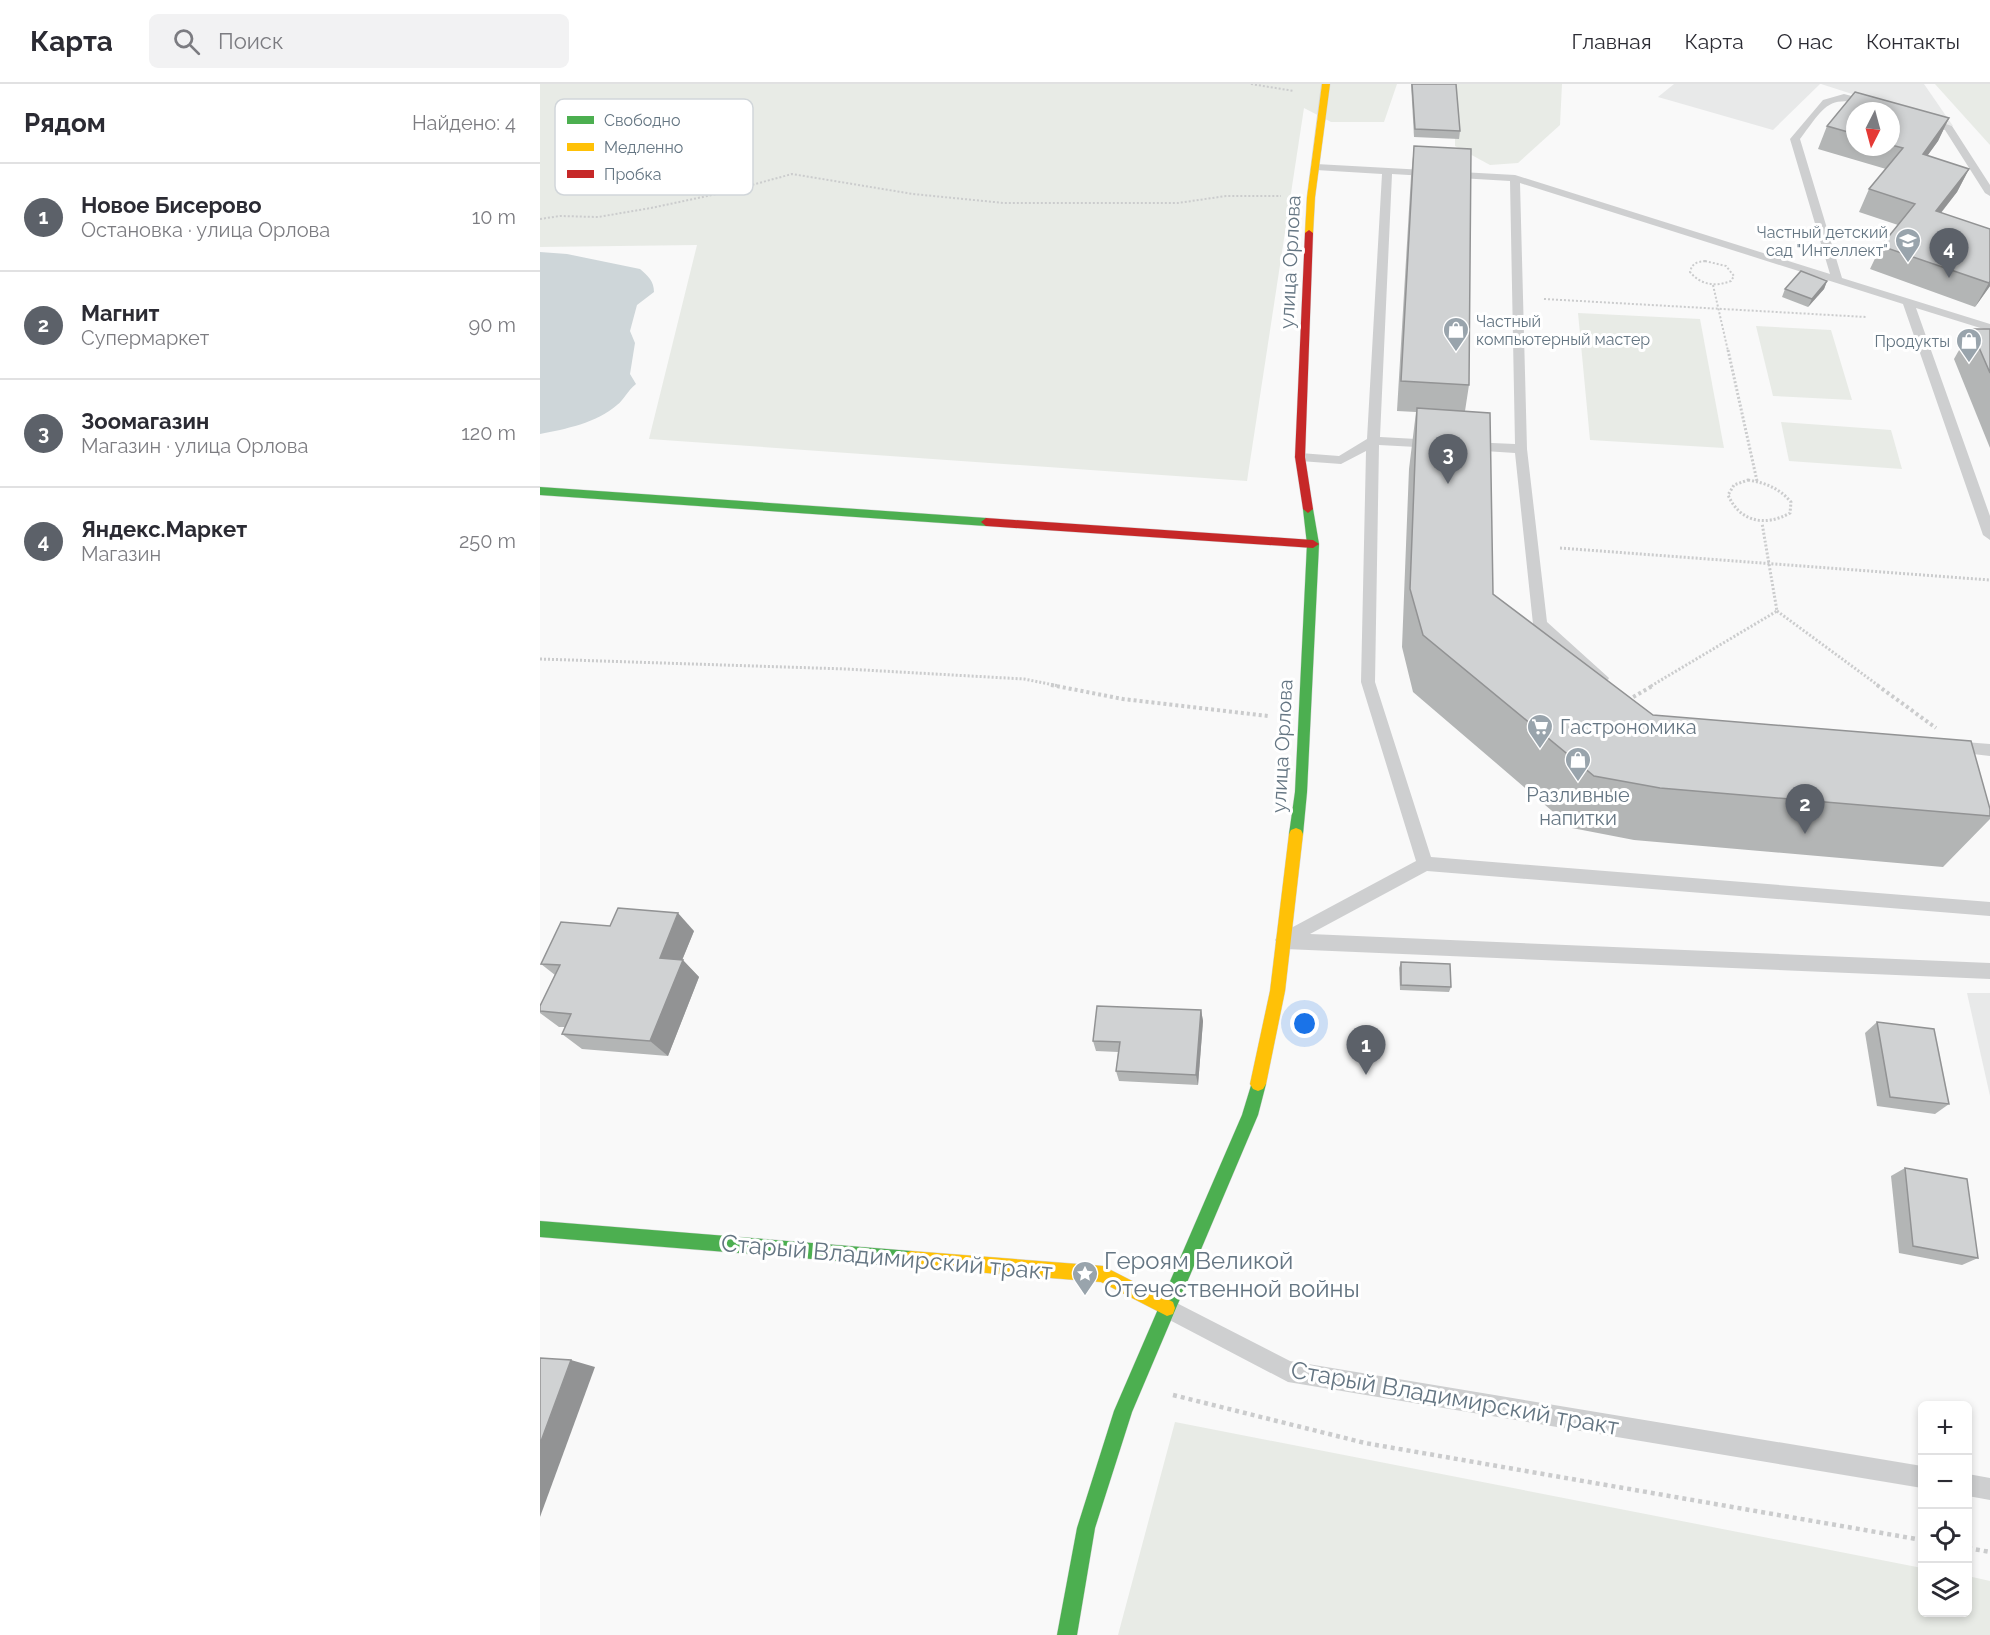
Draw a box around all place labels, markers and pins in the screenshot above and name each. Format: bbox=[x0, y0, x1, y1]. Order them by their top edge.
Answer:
place label: Частный детский сад "Интеллект" bbox=[1756, 223, 1888, 260]
school or university icon: Частный детский сад "Интеллект" bbox=[1893, 226, 1923, 264]
pin: 4 bbox=[1930, 228, 1968, 278]
place label: Частный компьютерный мастер bbox=[1476, 312, 1650, 349]
shop icon: Частный компьютерный мастер bbox=[1441, 315, 1471, 353]
shop icon: Продукты bbox=[1954, 326, 1984, 364]
place label: Продукты bbox=[1874, 332, 1950, 351]
pin: 3 bbox=[1428, 434, 1468, 484]
supermarket icon: Гастрономика bbox=[1525, 712, 1555, 750]
place label: Гастрономика bbox=[1560, 715, 1697, 739]
shop icon: Разливные напитки bbox=[1563, 745, 1593, 783]
place label: Разливные напитки bbox=[1526, 783, 1630, 830]
pin: 2 bbox=[1786, 784, 1824, 834]
pin: 1 bbox=[1346, 1026, 1386, 1075]
place label: Героям Великой Отечественной войны bbox=[1104, 1246, 1360, 1303]
place icon: Героям Великой Отечественной войны bbox=[1070, 1259, 1100, 1297]

